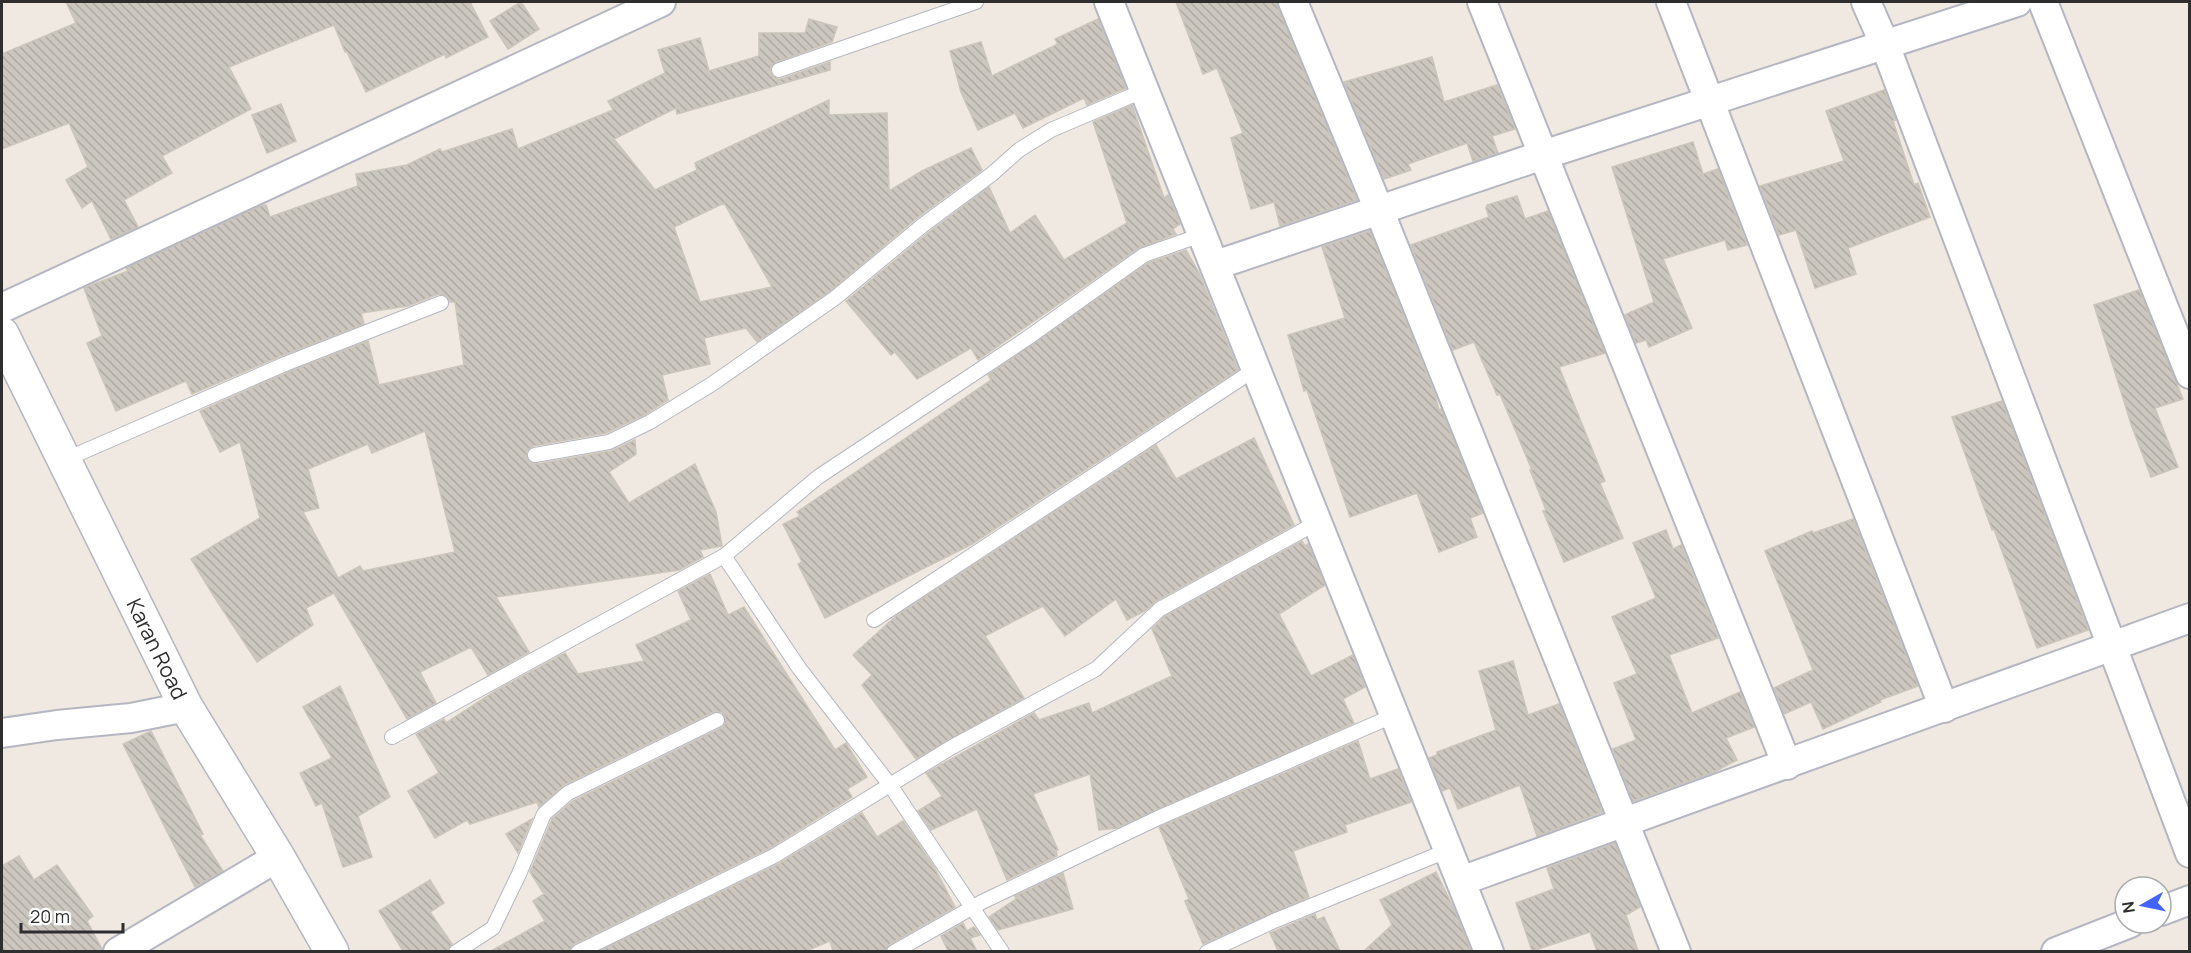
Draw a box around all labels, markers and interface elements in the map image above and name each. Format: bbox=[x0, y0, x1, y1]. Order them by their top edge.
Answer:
street label: Karan Road bbox=[121, 594, 194, 704]
north arrow bbox=[2113, 875, 2173, 935]
scale bar bbox=[21, 896, 123, 934]
text: N bbox=[2116, 900, 2140, 915]
text: 20 m bbox=[30, 904, 70, 928]

